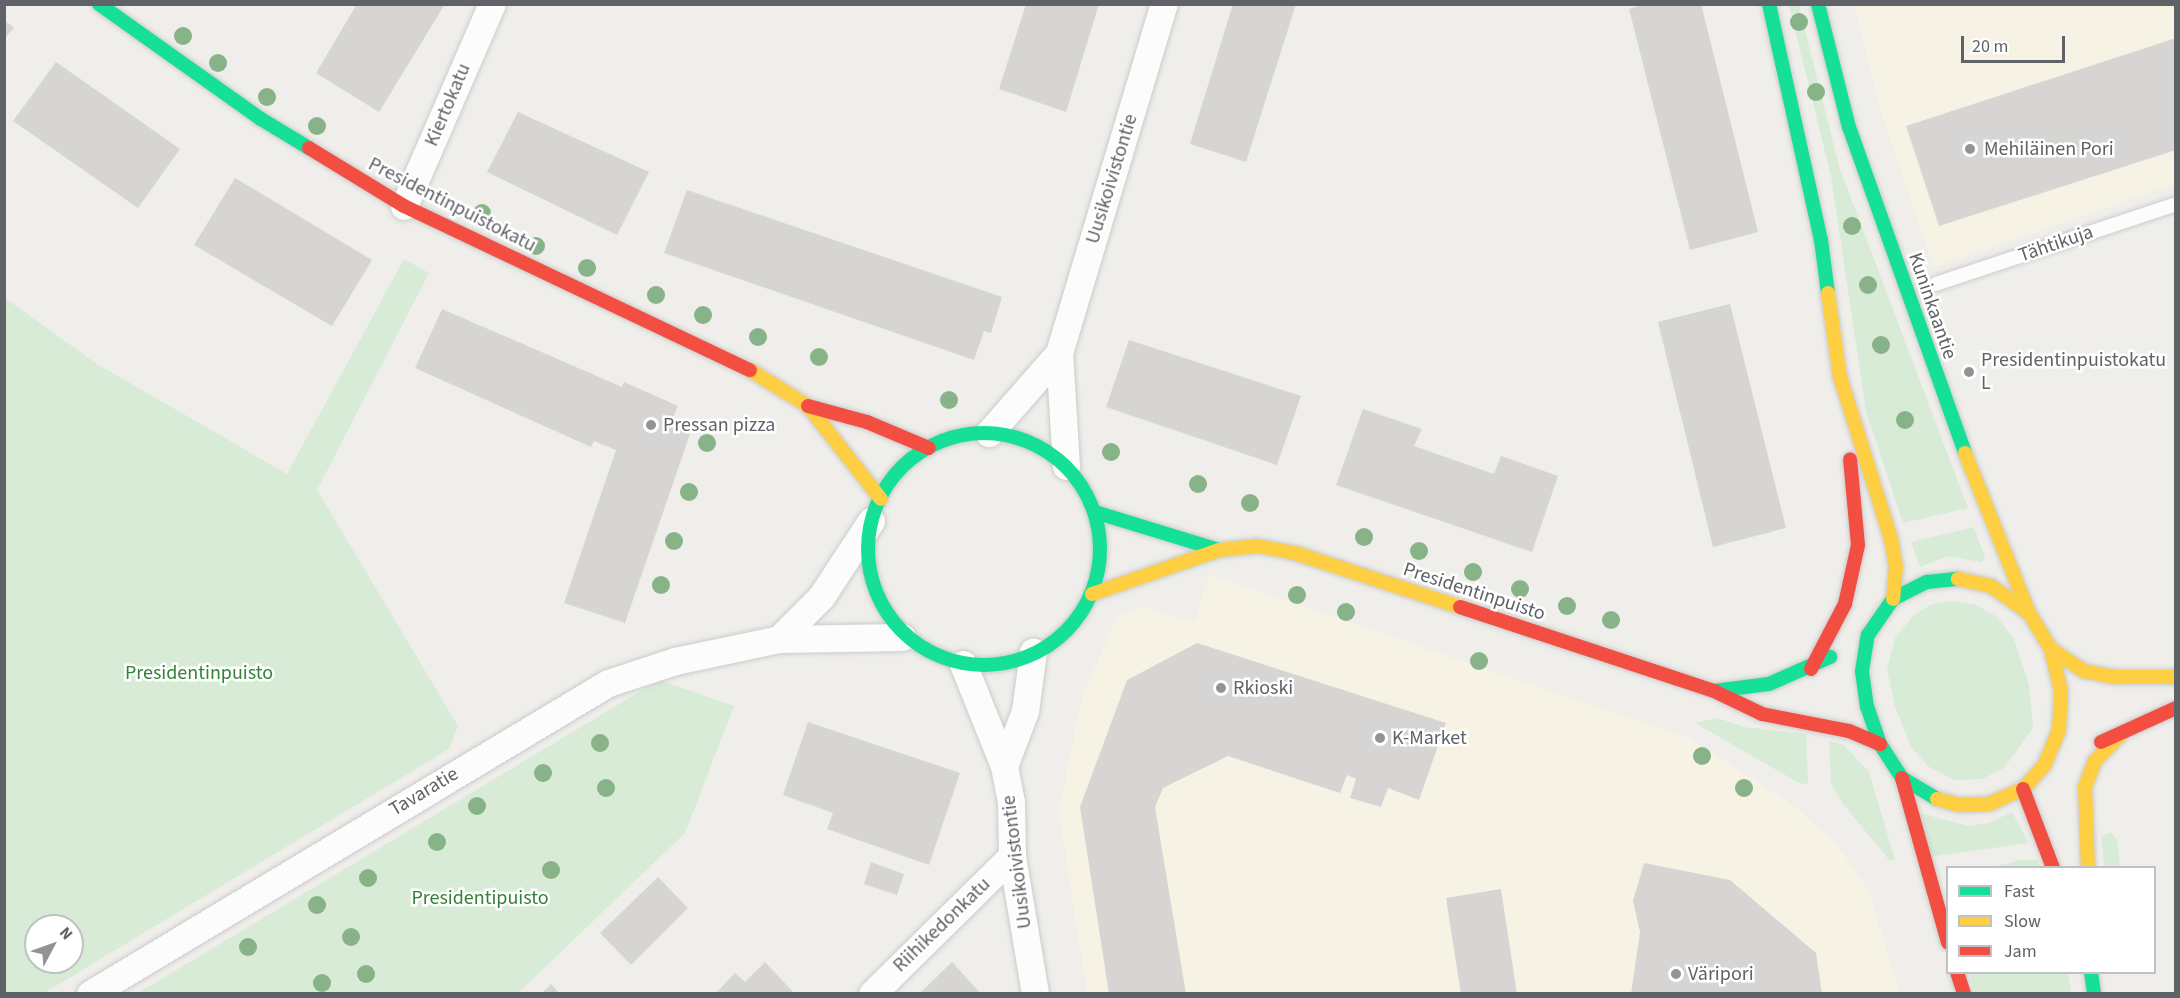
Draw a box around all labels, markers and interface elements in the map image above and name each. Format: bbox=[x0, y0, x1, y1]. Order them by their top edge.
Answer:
scale bar bbox=[1964, 24, 2068, 62]
text: 20 m bbox=[1972, 34, 2008, 59]
street label: Kiertokatu bbox=[420, 60, 476, 150]
street label: Uusikoivistontie bbox=[1081, 111, 1143, 247]
place label: Mehiläinen Pori bbox=[1984, 137, 2114, 161]
marker: Mehiläinen Pori bbox=[1961, 140, 1979, 158]
street label: Presidentinpuistokatu bbox=[364, 152, 540, 258]
street label: Tähtikuja bbox=[2015, 220, 2097, 268]
street label: Kuninkaantie bbox=[1903, 249, 1961, 363]
place label: Presidentinpuistokatu L bbox=[1981, 348, 2166, 395]
marker: Presidentinpuistokatu L bbox=[1962, 365, 1976, 379]
place label: Pressan pizza bbox=[663, 413, 775, 437]
marker: Pressan pizza bbox=[644, 418, 658, 432]
street label: Presidentinpuisto bbox=[1400, 558, 1548, 626]
park label: Presidentinpuisto bbox=[125, 661, 273, 685]
place label: Rkioski bbox=[1233, 676, 1293, 700]
marker: Rkioski bbox=[1214, 681, 1228, 695]
place label: K-Market bbox=[1392, 726, 1467, 750]
marker: K-Market bbox=[1373, 731, 1387, 745]
street label: Tavaratie bbox=[385, 762, 463, 822]
street label: Uusikoivistontie bbox=[997, 794, 1037, 930]
legend bbox=[1946, 866, 2156, 974]
street label: Riihikedonkatu bbox=[888, 872, 996, 978]
text: Fast bbox=[2004, 879, 2035, 904]
park label: Presidentipuisto bbox=[411, 886, 549, 910]
text: Slow bbox=[2004, 909, 2041, 934]
north arrow bbox=[24, 914, 84, 974]
text: N bbox=[54, 922, 78, 945]
text: Jam bbox=[2004, 939, 2037, 964]
place label: Väripori bbox=[1688, 962, 1754, 986]
marker: Väripori bbox=[1669, 967, 1683, 981]

